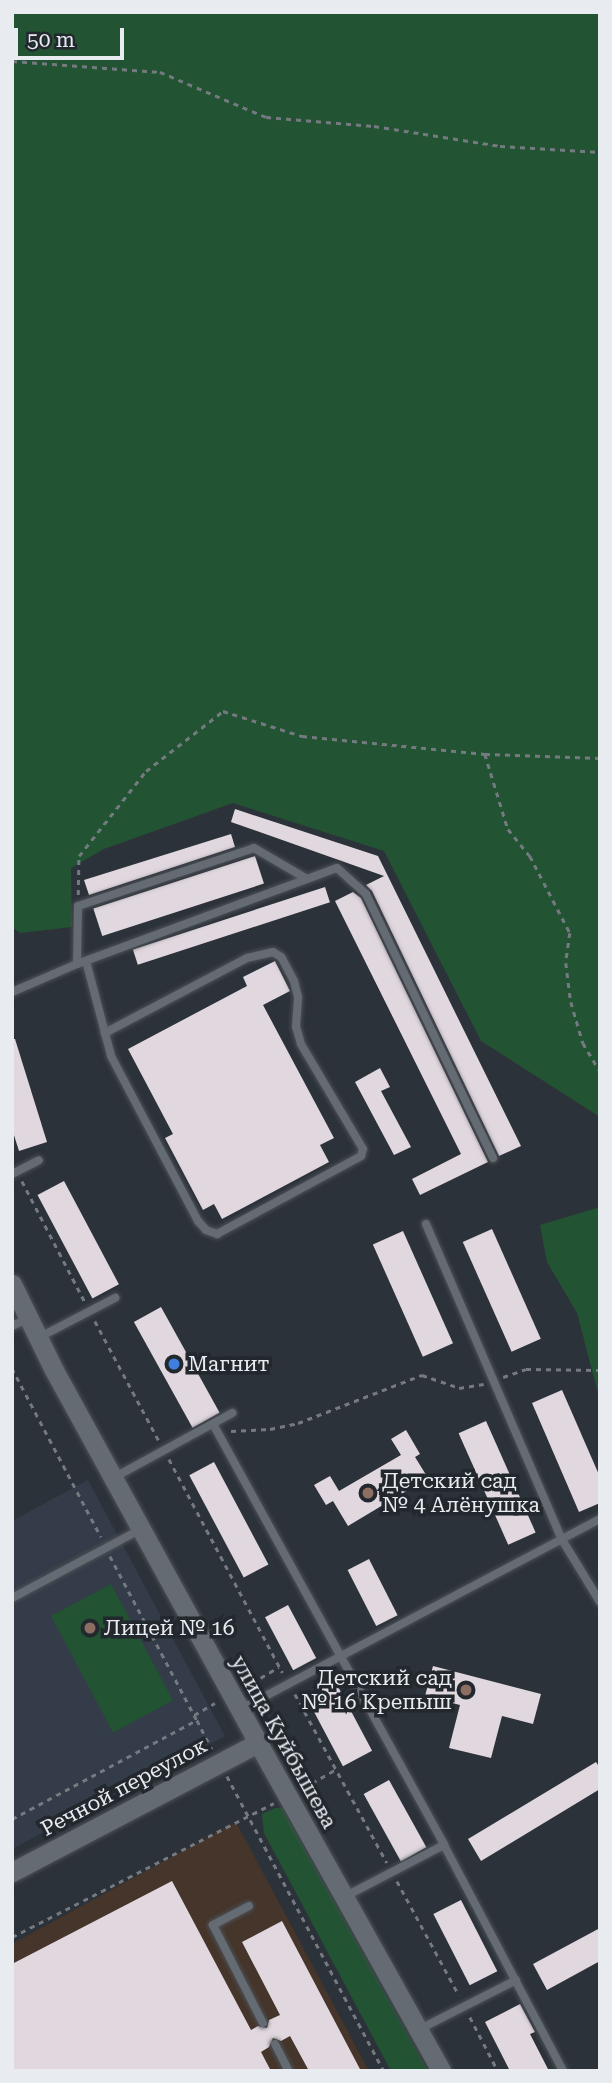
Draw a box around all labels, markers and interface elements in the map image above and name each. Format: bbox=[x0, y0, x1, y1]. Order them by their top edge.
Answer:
scale bar bbox=[18, 14, 128, 58]
text: 50 m bbox=[27, 28, 75, 52]
place label: Магнит bbox=[188, 1351, 270, 1377]
marker: Магнит bbox=[166, 1356, 182, 1372]
place label: Детский сад № 4 Алёнушка bbox=[382, 1468, 540, 1518]
marker: Детский сад № 4 Алёнушка bbox=[360, 1485, 376, 1501]
place label: Лицей № 16 bbox=[104, 1615, 234, 1641]
marker: Лицей № 16 bbox=[82, 1620, 98, 1636]
street label: улица Куйбышева bbox=[226, 1651, 342, 1833]
place label: Детский сад № 16 Крепыш bbox=[301, 1665, 452, 1715]
marker: Детский сад № 16 Крепыш bbox=[458, 1682, 474, 1698]
street label: Речной переулок bbox=[37, 1733, 211, 1841]

